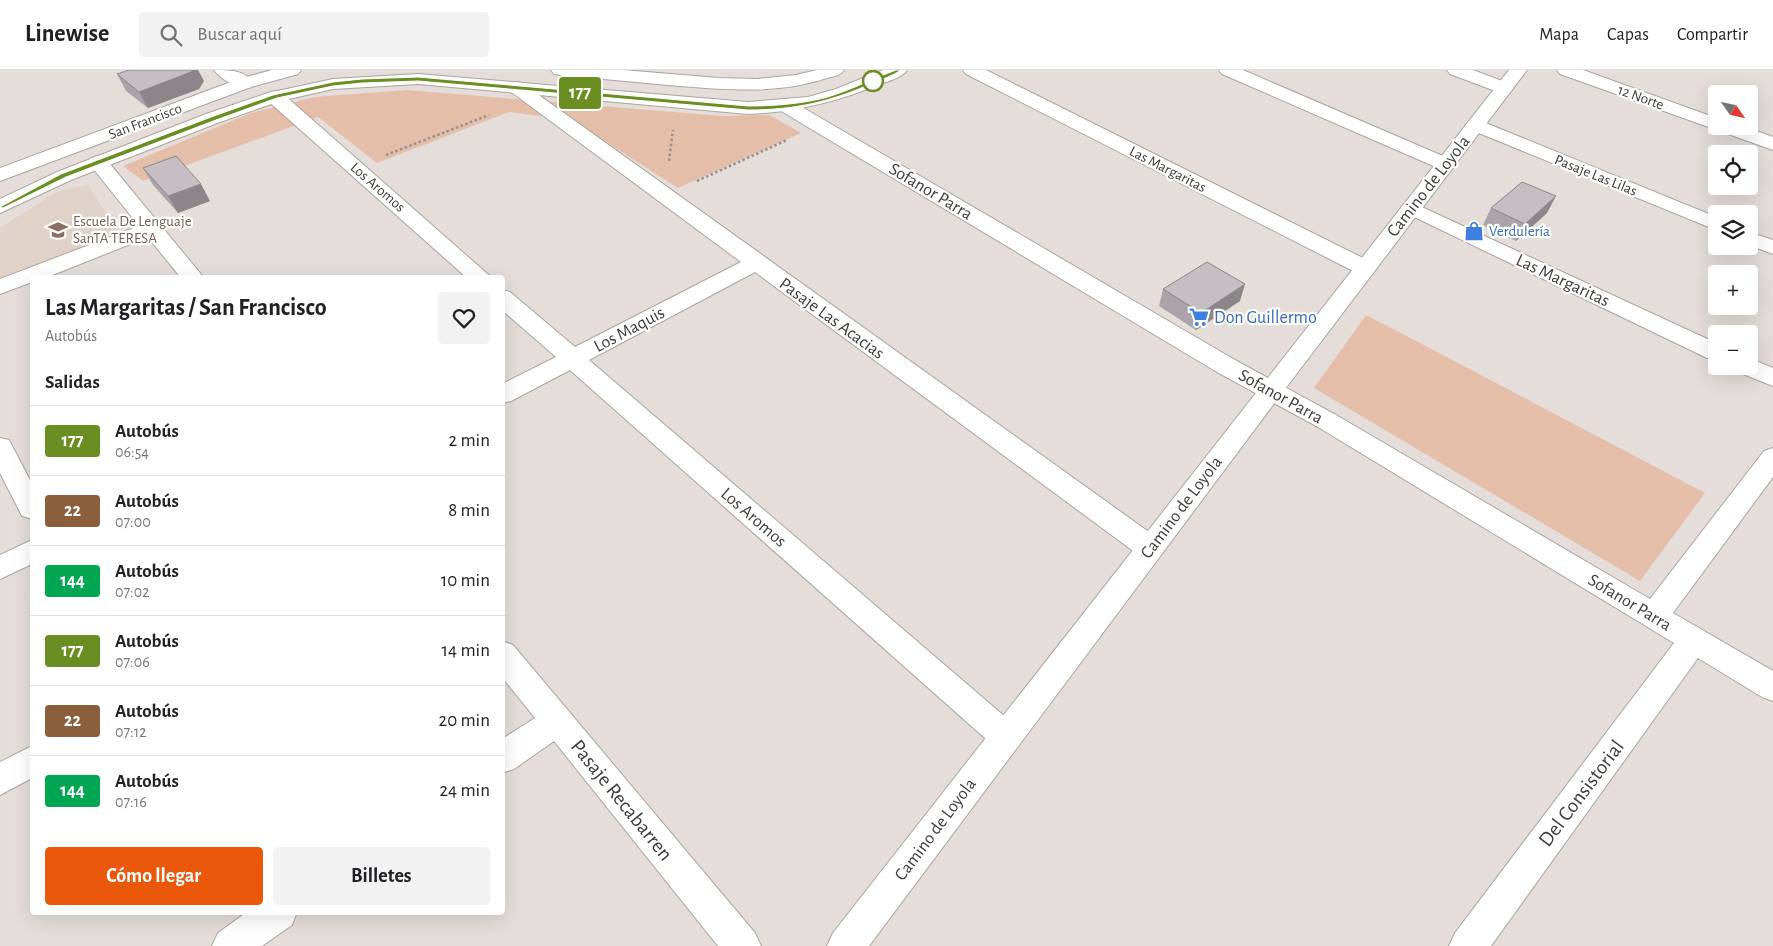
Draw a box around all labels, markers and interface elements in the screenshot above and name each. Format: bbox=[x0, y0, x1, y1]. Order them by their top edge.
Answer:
search box bbox=[139, 12, 489, 57]
icon: search bbox=[157, 21, 185, 49]
text: Linewise bbox=[25, 22, 109, 46]
text: Buscar aquí bbox=[197, 25, 282, 44]
text: Mapa bbox=[1539, 26, 1579, 44]
text: Capas bbox=[1607, 26, 1649, 44]
text: Compartir bbox=[1677, 26, 1748, 44]
unlabelled marker bbox=[862, 70, 884, 92]
line badge: 177 bbox=[551, 77, 609, 109]
street label: 12 Norte bbox=[1616, 82, 1666, 113]
text: 177 bbox=[569, 84, 591, 102]
north arrow bbox=[1708, 85, 1758, 135]
map controls bbox=[1708, 85, 1758, 375]
street label: San Francisco bbox=[107, 101, 184, 142]
street label: Camino de Loyola bbox=[1384, 133, 1474, 241]
street label: Las Margaritas bbox=[1127, 144, 1209, 195]
button: locate bbox=[1708, 145, 1758, 195]
street label: Pasaje Las Lilas bbox=[1552, 152, 1639, 199]
street label: Los Aromos bbox=[348, 160, 408, 215]
street label: Sofanor Parra bbox=[886, 160, 975, 224]
button: layers bbox=[1708, 205, 1758, 255]
place label: Escuela De Lenguaje SanTA TERESA bbox=[73, 214, 192, 246]
school or university icon: Escuela De Lenguaje SanTA TERESA bbox=[47, 219, 69, 241]
shop icon: Verdulería bbox=[1463, 220, 1485, 242]
place label: Verdulería bbox=[1489, 224, 1550, 239]
street label: Las Margaritas bbox=[1513, 251, 1612, 310]
button: + bbox=[1708, 265, 1758, 315]
street label: Pasaje Las Acacias bbox=[776, 275, 887, 363]
button: heart bbox=[438, 292, 490, 344]
text: Las Margaritas / San Francisco bbox=[45, 296, 327, 320]
street label: Los Maquis bbox=[591, 304, 668, 356]
supermarket icon: Don Guillermo bbox=[1188, 306, 1210, 328]
place label: Don Guillermo bbox=[1214, 309, 1317, 327]
button: − bbox=[1708, 325, 1758, 375]
text: Autobús bbox=[45, 328, 97, 344]
street label: Sofanor Parra bbox=[1235, 366, 1326, 427]
text: Salidas bbox=[45, 373, 100, 392]
text: Autobús bbox=[115, 422, 179, 441]
text: 2 min bbox=[449, 431, 490, 450]
text: 177 bbox=[61, 432, 84, 450]
text: 06:54 bbox=[115, 444, 149, 460]
street label: Camino de Loyola bbox=[1138, 453, 1226, 562]
street label: Los Aromos bbox=[717, 485, 790, 551]
text: Autobús bbox=[115, 492, 179, 511]
text: 8 min bbox=[448, 501, 490, 520]
text: 22 bbox=[64, 502, 81, 520]
text: 07:00 bbox=[115, 514, 151, 530]
text: Autobús bbox=[115, 562, 179, 581]
text: 10 min bbox=[441, 571, 490, 590]
street label: Sofanor Parra bbox=[1585, 571, 1674, 635]
text: 144 bbox=[60, 572, 85, 590]
text: 07:02 bbox=[115, 584, 150, 600]
text: Autobús bbox=[115, 632, 179, 651]
text: 14 min bbox=[442, 641, 490, 660]
text: 177 bbox=[61, 642, 84, 660]
text: 07:06 bbox=[115, 654, 150, 670]
text: Autobús bbox=[115, 702, 179, 721]
text: 20 min bbox=[439, 711, 490, 730]
text: 22 bbox=[64, 712, 81, 730]
text: 07:12 bbox=[115, 724, 147, 740]
street label: Pasaje Recabarren bbox=[567, 736, 677, 865]
street label: Del Consistorial bbox=[1535, 736, 1628, 850]
text: Autobús bbox=[115, 772, 179, 791]
street label: Camino de Loyola bbox=[892, 775, 980, 884]
text: 24 min bbox=[439, 781, 490, 800]
text: 144 bbox=[60, 782, 85, 800]
text: 07:16 bbox=[115, 794, 147, 810]
button: Cómo llegar bbox=[45, 847, 263, 905]
button: Billetes bbox=[273, 847, 490, 905]

